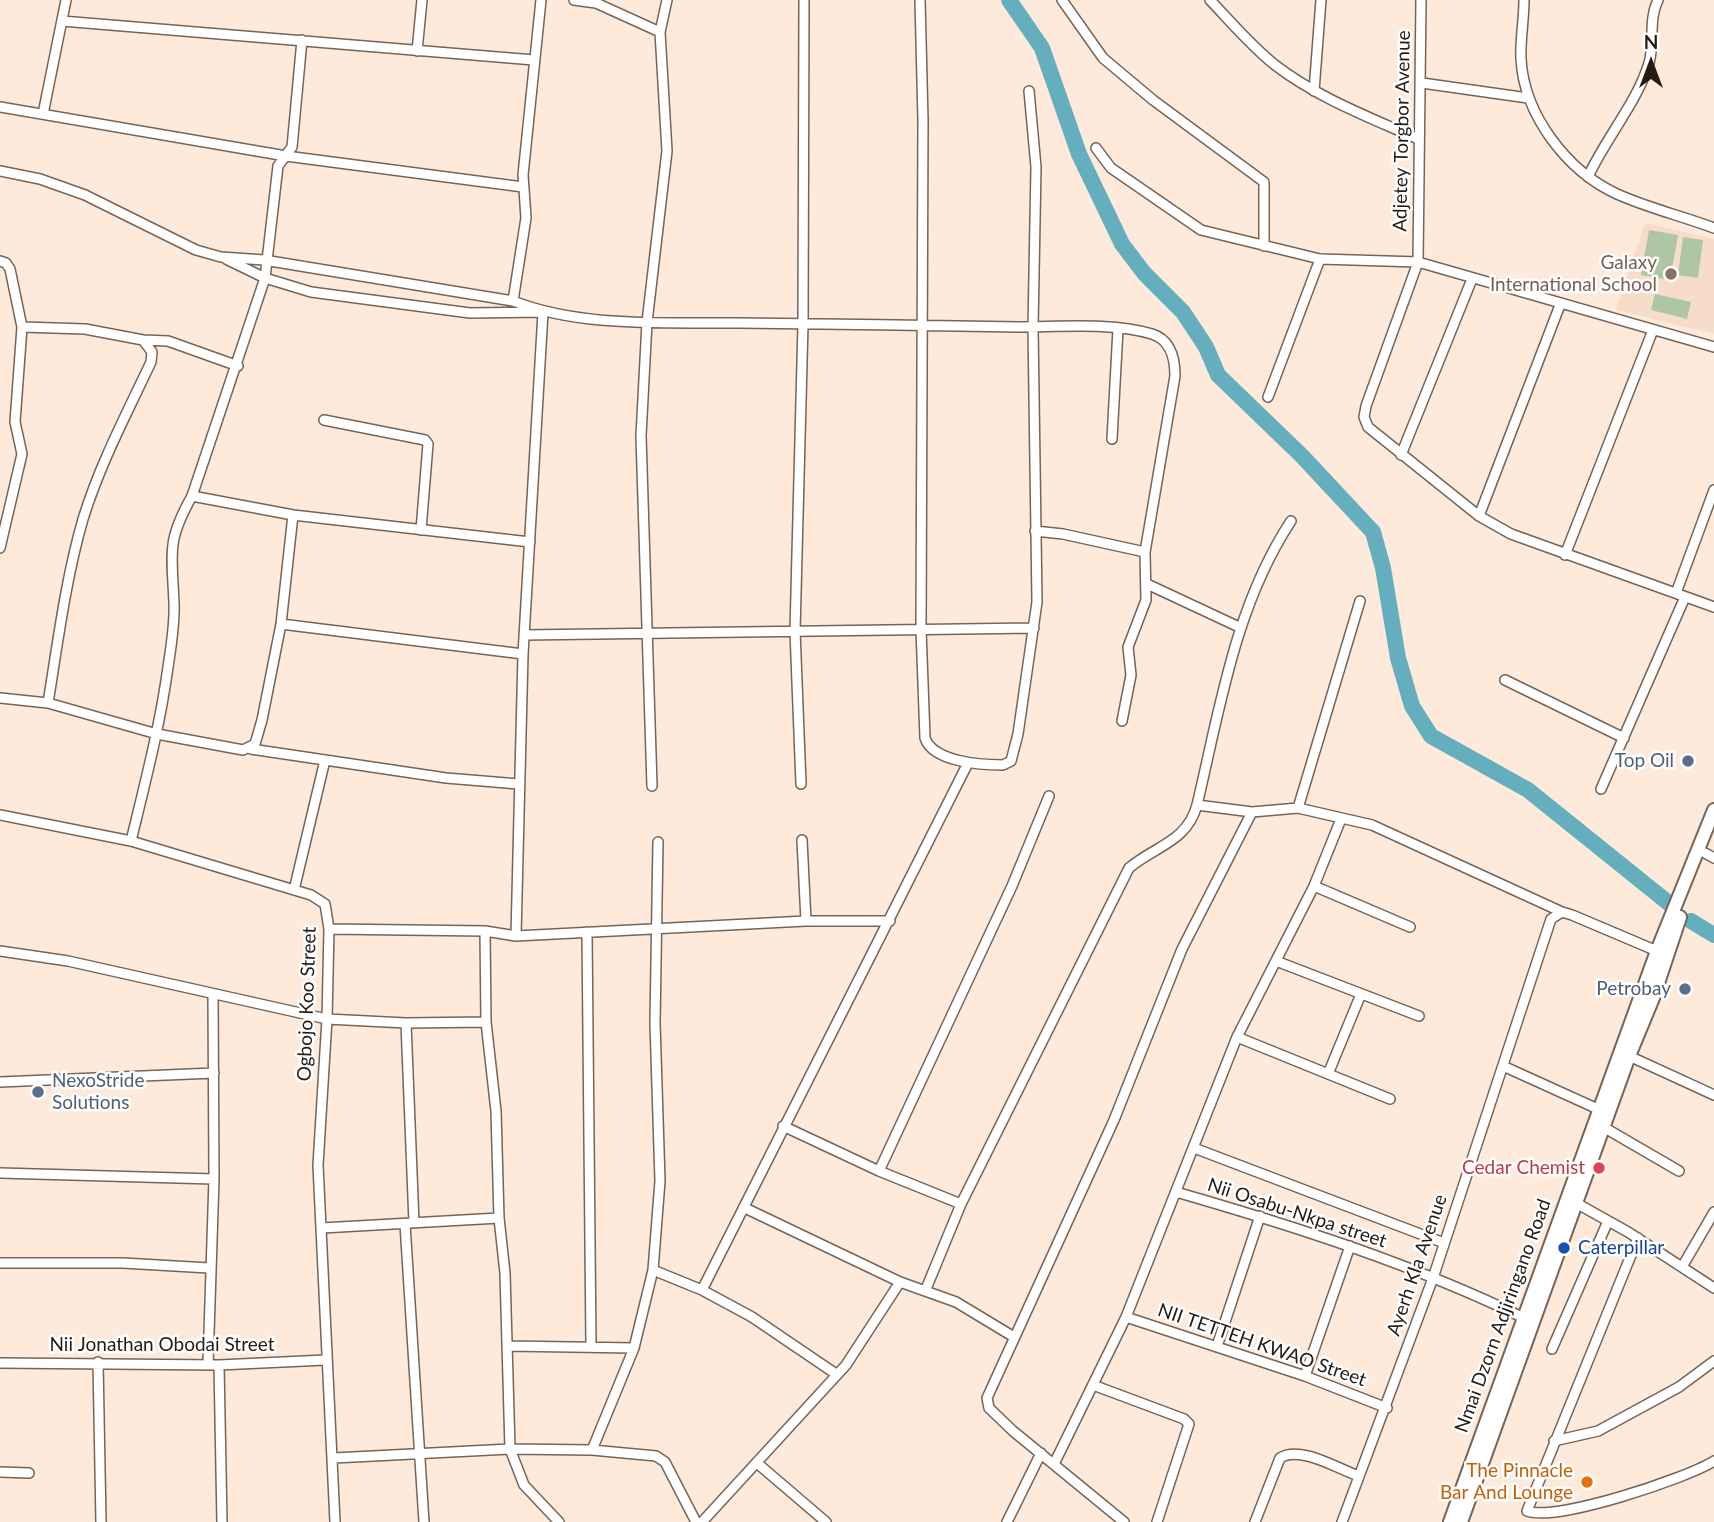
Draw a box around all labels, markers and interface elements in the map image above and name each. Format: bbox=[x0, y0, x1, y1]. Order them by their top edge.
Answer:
north arrow bbox=[1616, 28, 1686, 98]
street label: Adjetey Torgbor Avenue bbox=[1389, 30, 1415, 232]
text: N bbox=[1644, 30, 1658, 53]
place label: Galaxy International School bbox=[1490, 252, 1657, 296]
marker: Galaxy International School bbox=[1663, 266, 1679, 282]
place label: Top Oil bbox=[1615, 750, 1674, 772]
marker: Top Oil bbox=[1680, 753, 1696, 769]
street label: Ogbojo Koo Street bbox=[293, 926, 321, 1082]
place label: Petrobay bbox=[1596, 978, 1671, 1000]
marker: Petrobay bbox=[1677, 981, 1693, 997]
place label: NexoStride Solutions bbox=[52, 1070, 144, 1114]
marker: NexoStride Solutions bbox=[30, 1084, 46, 1100]
place label: Cedar Chemist bbox=[1462, 1157, 1585, 1179]
marker: Cedar Chemist bbox=[1591, 1160, 1607, 1176]
street label: Nii Osabu-Nkpa street bbox=[1205, 1173, 1389, 1253]
street label: Ayerh Kla Avenue bbox=[1382, 1191, 1452, 1339]
street label: Nmai Dzorn Adjiringano Road bbox=[1450, 1196, 1556, 1436]
place label: Caterpillar bbox=[1578, 1237, 1664, 1259]
marker: Caterpillar bbox=[1556, 1240, 1572, 1256]
street label: NII TETTEH KWAO Street bbox=[1155, 1299, 1369, 1391]
street label: Nii Jonathan Obodai Street bbox=[49, 1334, 275, 1356]
place label: The Pinnacle Bar And Lounge bbox=[1440, 1460, 1573, 1504]
marker: The Pinnacle Bar And Lounge bbox=[1579, 1474, 1595, 1490]

